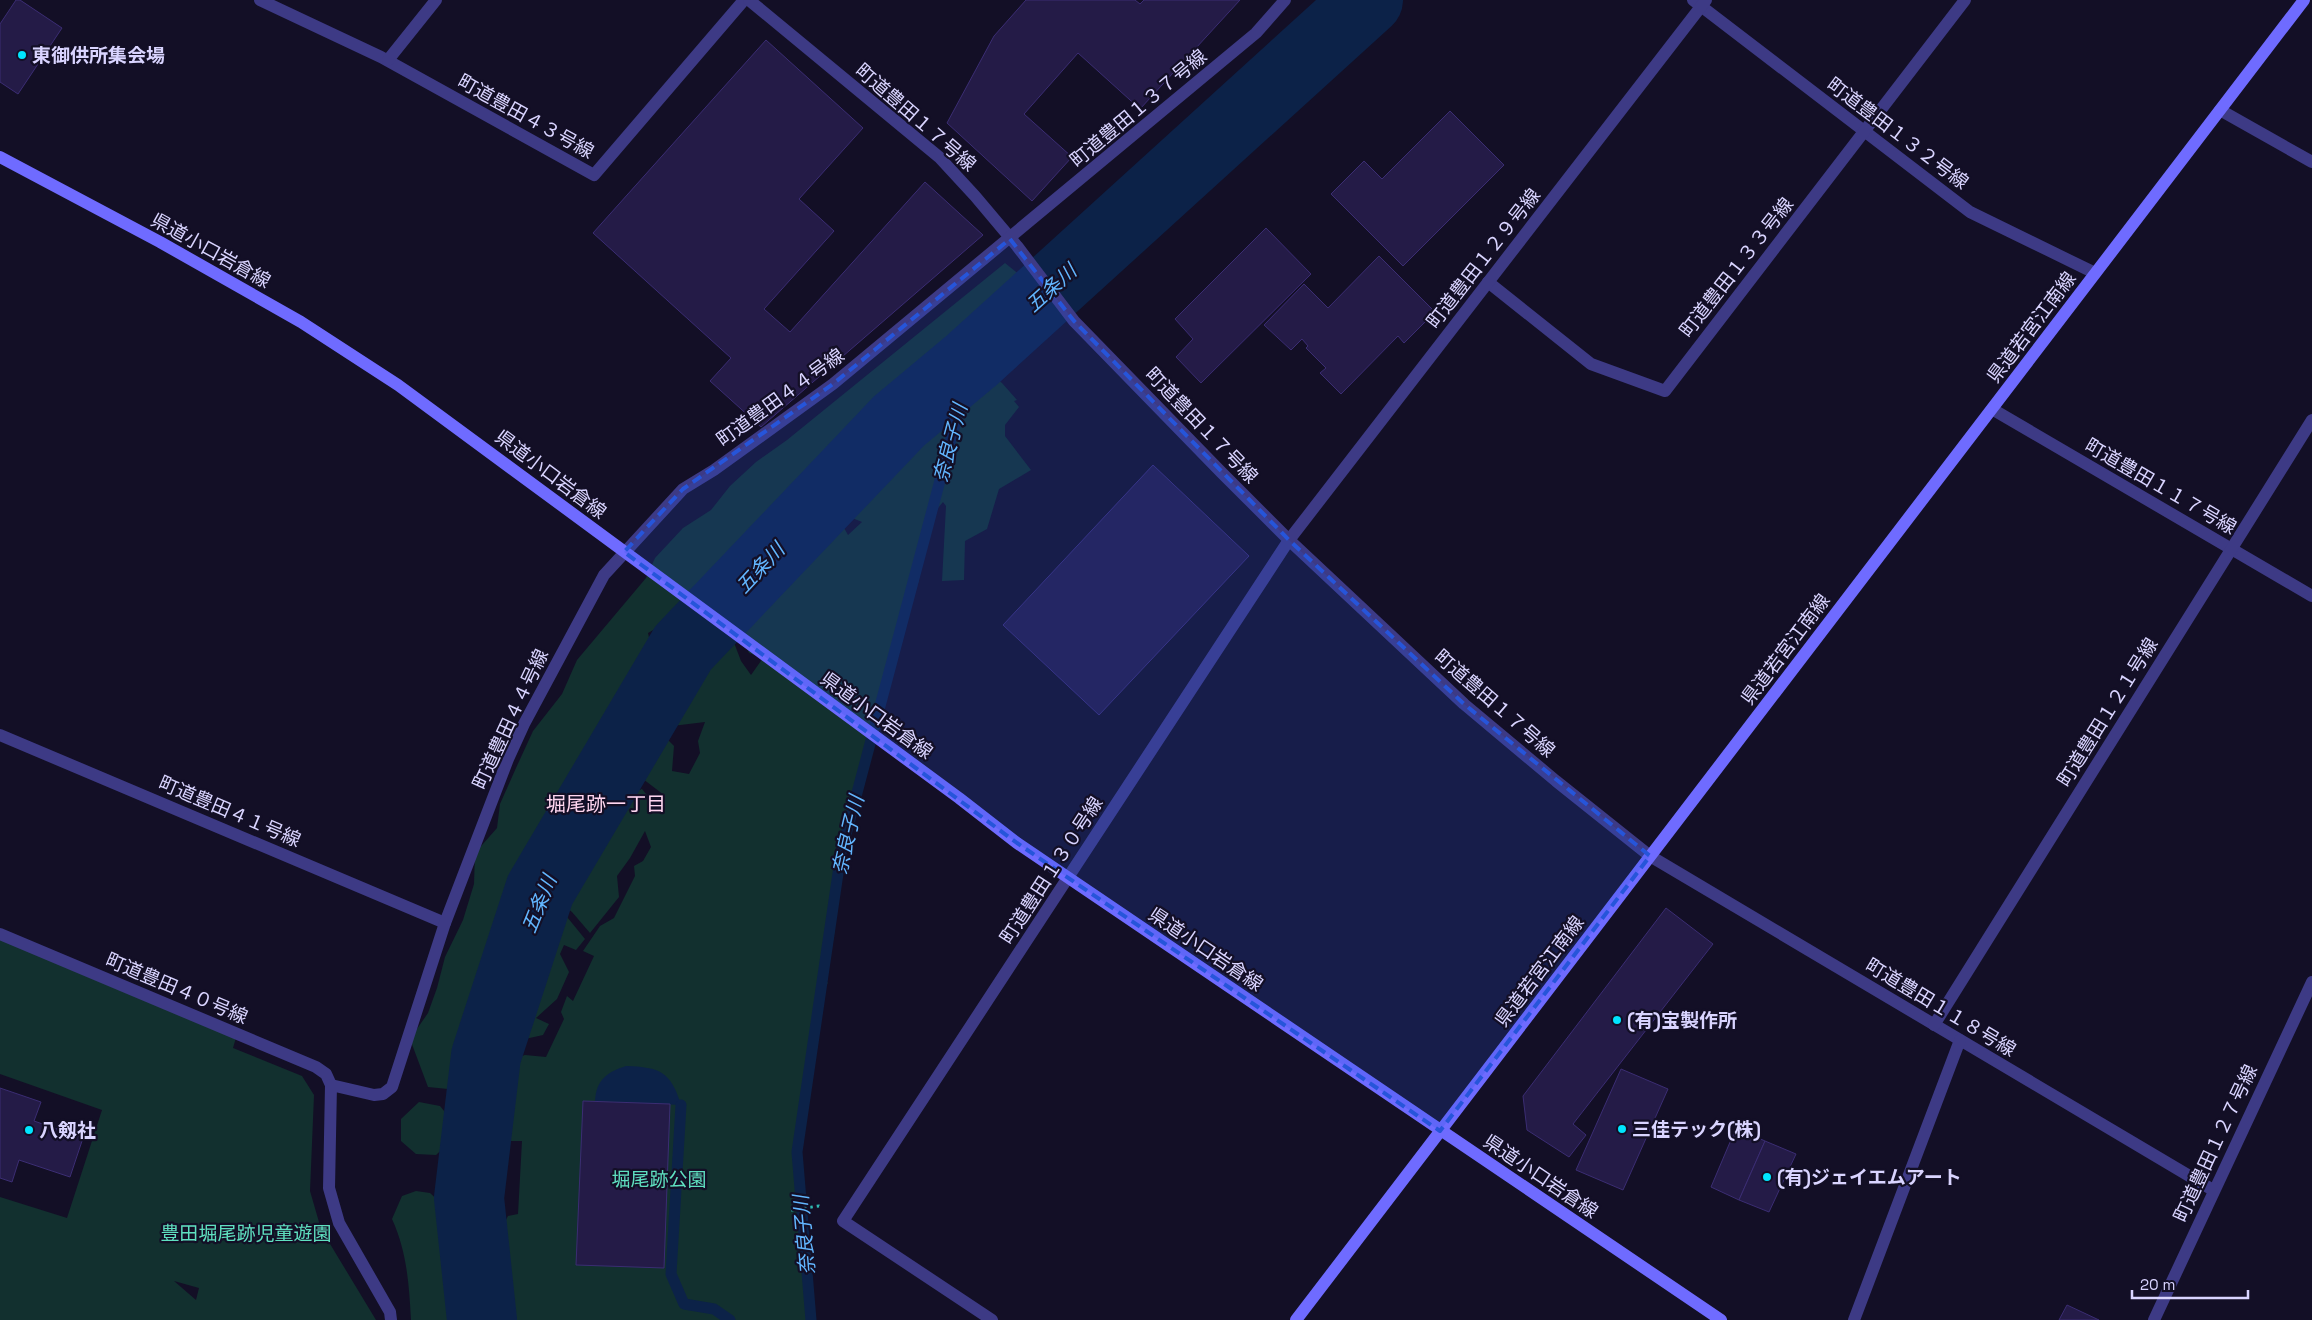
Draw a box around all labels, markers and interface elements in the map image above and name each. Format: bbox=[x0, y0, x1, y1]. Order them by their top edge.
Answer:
place label: 東御供所集会場 bbox=[32, 43, 165, 68]
street label: 町道豊田１３７号線 bbox=[1065, 44, 1212, 173]
marker: 東御供所集会場 bbox=[16, 49, 28, 61]
street label: 町道豊田１７号線 bbox=[850, 58, 981, 177]
street label: 町道豊田４３号線 bbox=[453, 69, 598, 164]
street label: 町道豊田１３２号線 bbox=[1822, 72, 1974, 195]
street label: 町道豊田１２９号線 bbox=[1421, 183, 1546, 333]
street label: 町道豊田１３３号線 bbox=[1674, 192, 1799, 342]
street label: 県道小口岩倉線 bbox=[147, 207, 275, 294]
water label: 五条川 bbox=[1020, 257, 1083, 318]
street label: 県道若宮江南線 bbox=[1981, 267, 2081, 388]
street label: 町道豊田４４号線 bbox=[711, 343, 849, 452]
street label: 町道豊田１７号線 bbox=[1140, 362, 1263, 489]
water label: 奈良子川 bbox=[927, 399, 973, 485]
street label: 県道小口岩倉線 bbox=[490, 424, 611, 524]
street label: 町道豊田１１７号線 bbox=[2080, 433, 2241, 540]
water label: 五条川 bbox=[730, 536, 791, 599]
street label: 県道若宮江南線 bbox=[1735, 589, 1835, 710]
street label: 町道豊田１２１号線 bbox=[2052, 633, 2163, 791]
street label: 町道豊田１７号線 bbox=[1429, 644, 1560, 763]
street label: 町道豊田４４号線 bbox=[467, 645, 554, 793]
street label: 県道小口岩倉線 bbox=[816, 666, 938, 765]
street label: 町道豊田４１号線 bbox=[155, 770, 305, 853]
district label: 堀尾跡一丁目 bbox=[546, 791, 666, 817]
water label: 奈良子川 bbox=[826, 791, 870, 877]
street label: 町道豊田１３０号線 bbox=[994, 792, 1108, 949]
water label: 五条川 bbox=[516, 869, 563, 937]
street label: 県道小口岩倉線 bbox=[1144, 902, 1268, 997]
street label: 県道若宮江南線 bbox=[1489, 911, 1589, 1032]
street label: 町道豊田４０号線 bbox=[102, 947, 252, 1030]
street label: 町道豊田１１８号線 bbox=[1861, 953, 2020, 1062]
place label: (有)宝製作所 bbox=[1627, 1008, 1737, 1033]
marker: (有)宝製作所 bbox=[1611, 1014, 1623, 1026]
street label: 町道豊田１２７号線 bbox=[2168, 1060, 2263, 1226]
place label: 三佳テック(株) bbox=[1632, 1117, 1761, 1142]
place label: 八剱社 bbox=[39, 1118, 96, 1143]
marker: 三佳テック(株) bbox=[1616, 1123, 1628, 1135]
marker: 八剱社 bbox=[23, 1124, 35, 1136]
street label: 県道小口岩倉線 bbox=[1479, 1129, 1603, 1224]
place label: (有)ジェイエムアート bbox=[1777, 1165, 1962, 1190]
park label: 堀尾跡公園 bbox=[611, 1167, 707, 1192]
marker: (有)ジェイエムアート bbox=[1761, 1171, 1773, 1183]
water label: 奈良子川 bbox=[787, 1192, 820, 1276]
park label: 豊田堀尾跡児童遊園 bbox=[160, 1221, 332, 1246]
scale bar bbox=[2132, 1268, 2248, 1300]
text: 20 m bbox=[2140, 1275, 2175, 1294]

